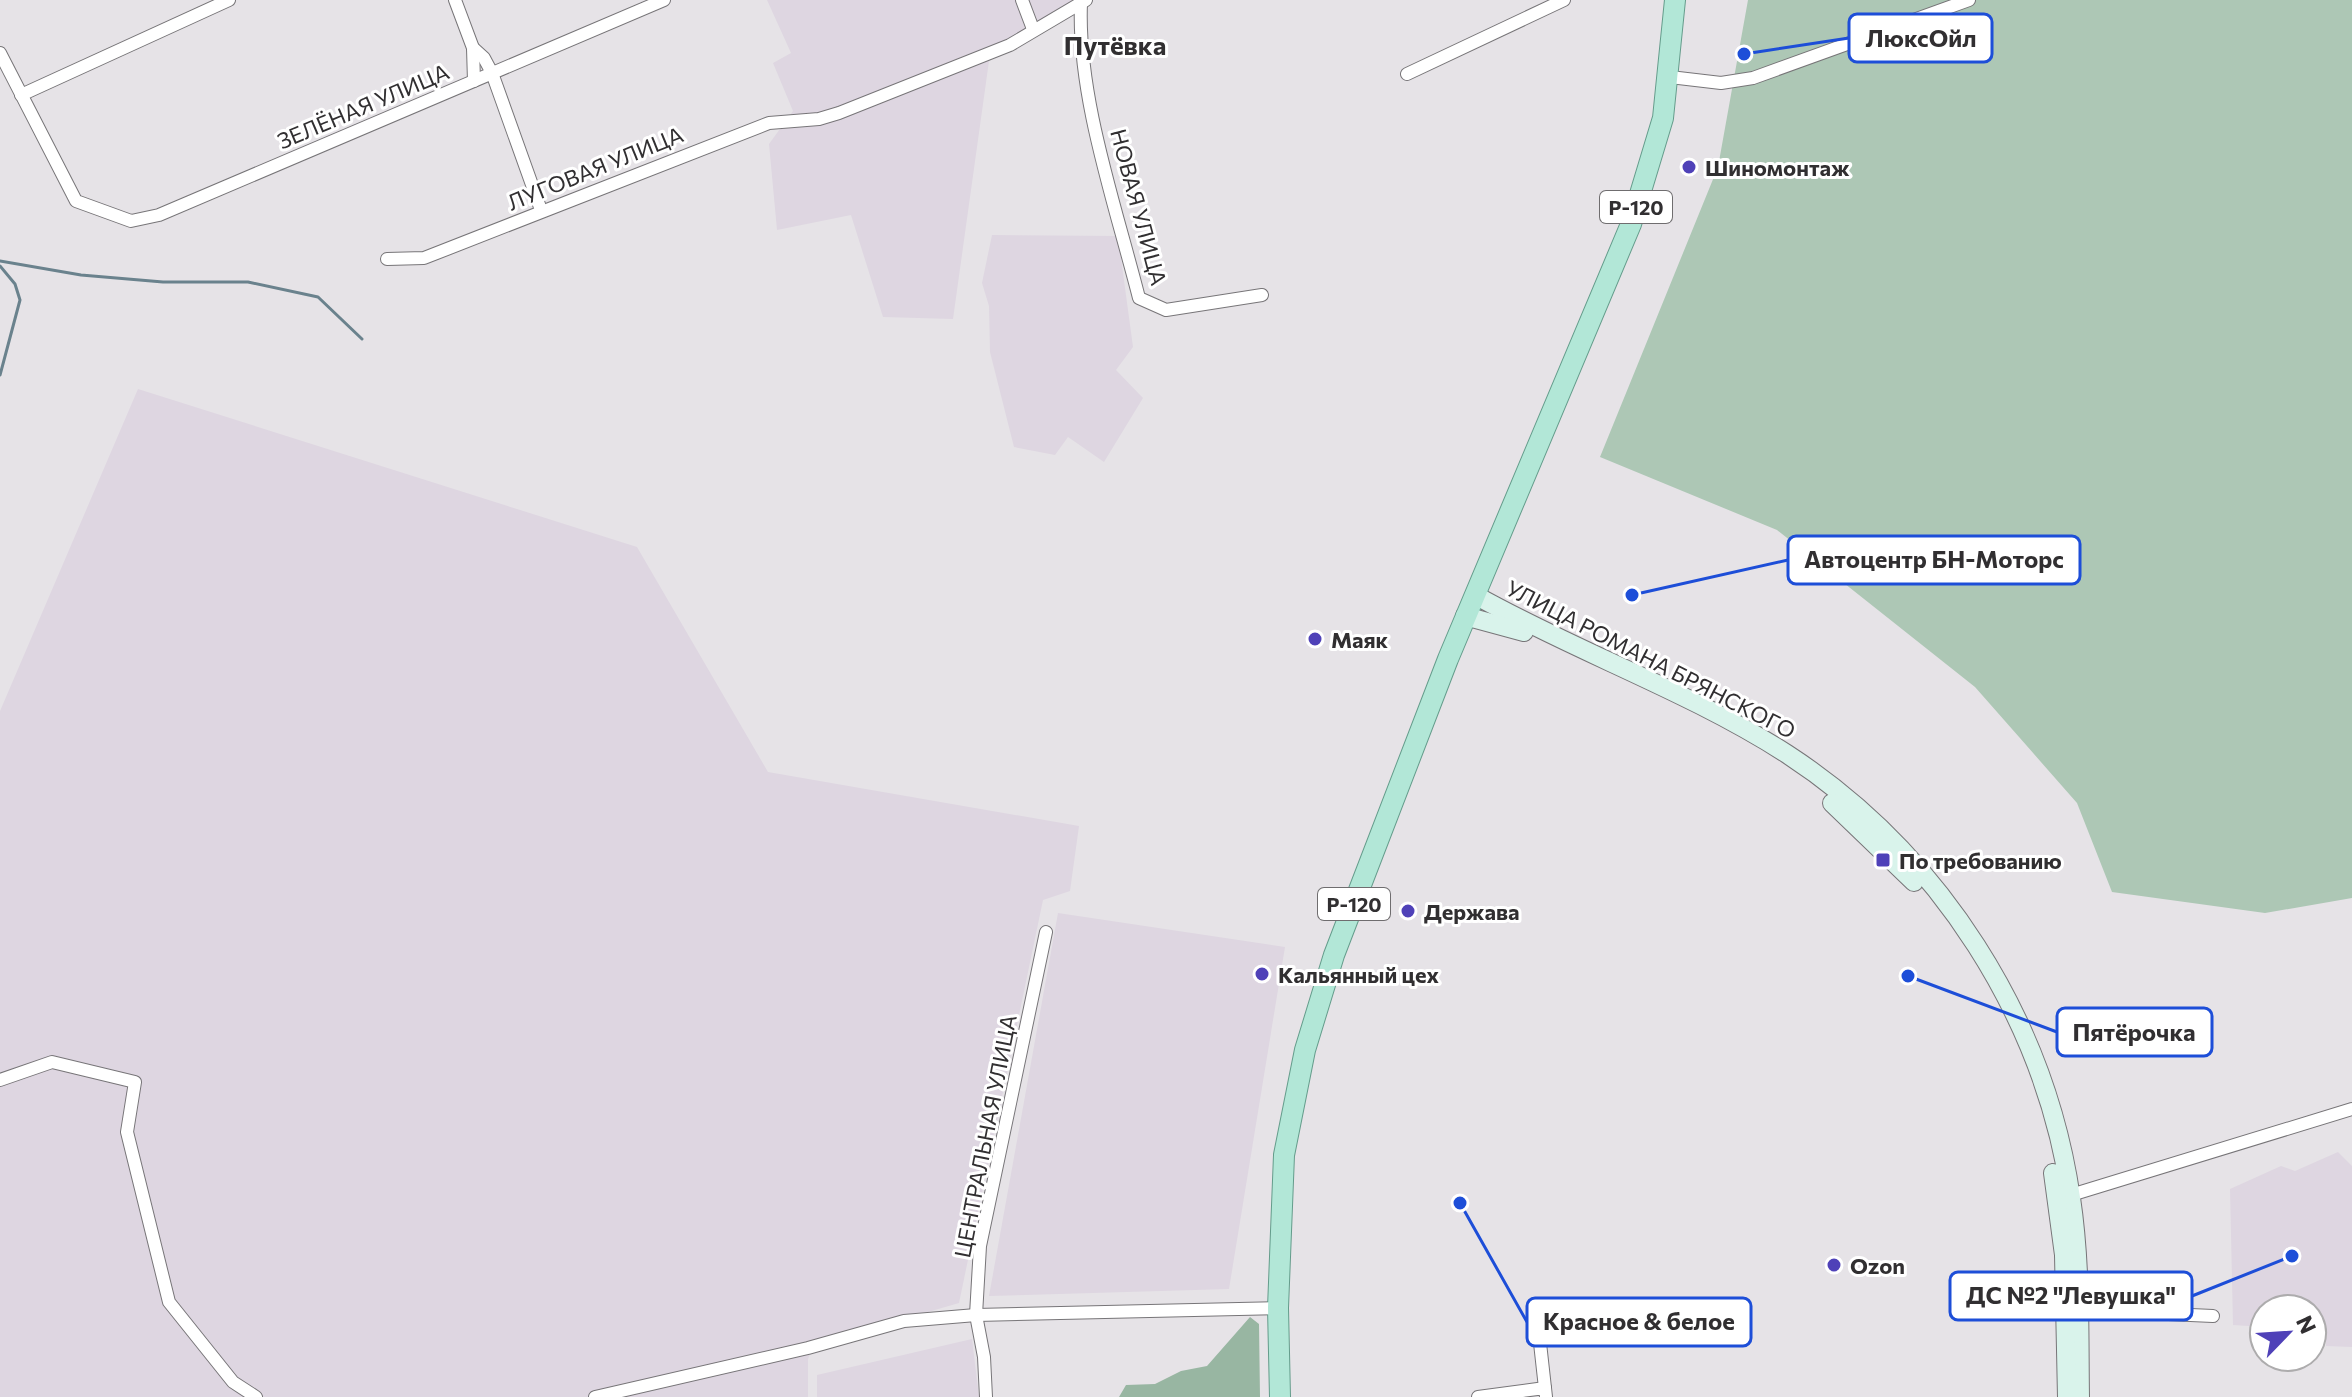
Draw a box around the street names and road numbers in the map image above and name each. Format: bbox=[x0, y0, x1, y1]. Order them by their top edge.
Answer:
street label: ЗЕЛЁНАЯ УЛИЦА bbox=[273, 58, 453, 154]
street label: ЛУГОВАЯ УЛИЦА bbox=[503, 120, 687, 216]
street label: НОВАЯ УЛИЦА bbox=[1105, 126, 1173, 288]
road number: Р-120 bbox=[1600, 191, 1672, 223]
street label: УЛИЦА РОМАНА БРЯНСКОГО bbox=[1502, 574, 1800, 744]
road number: Р-120 bbox=[1318, 888, 1390, 920]
street label: ЦЕНТРАЛЬНАЯ УЛИЦА bbox=[948, 1012, 1022, 1260]

